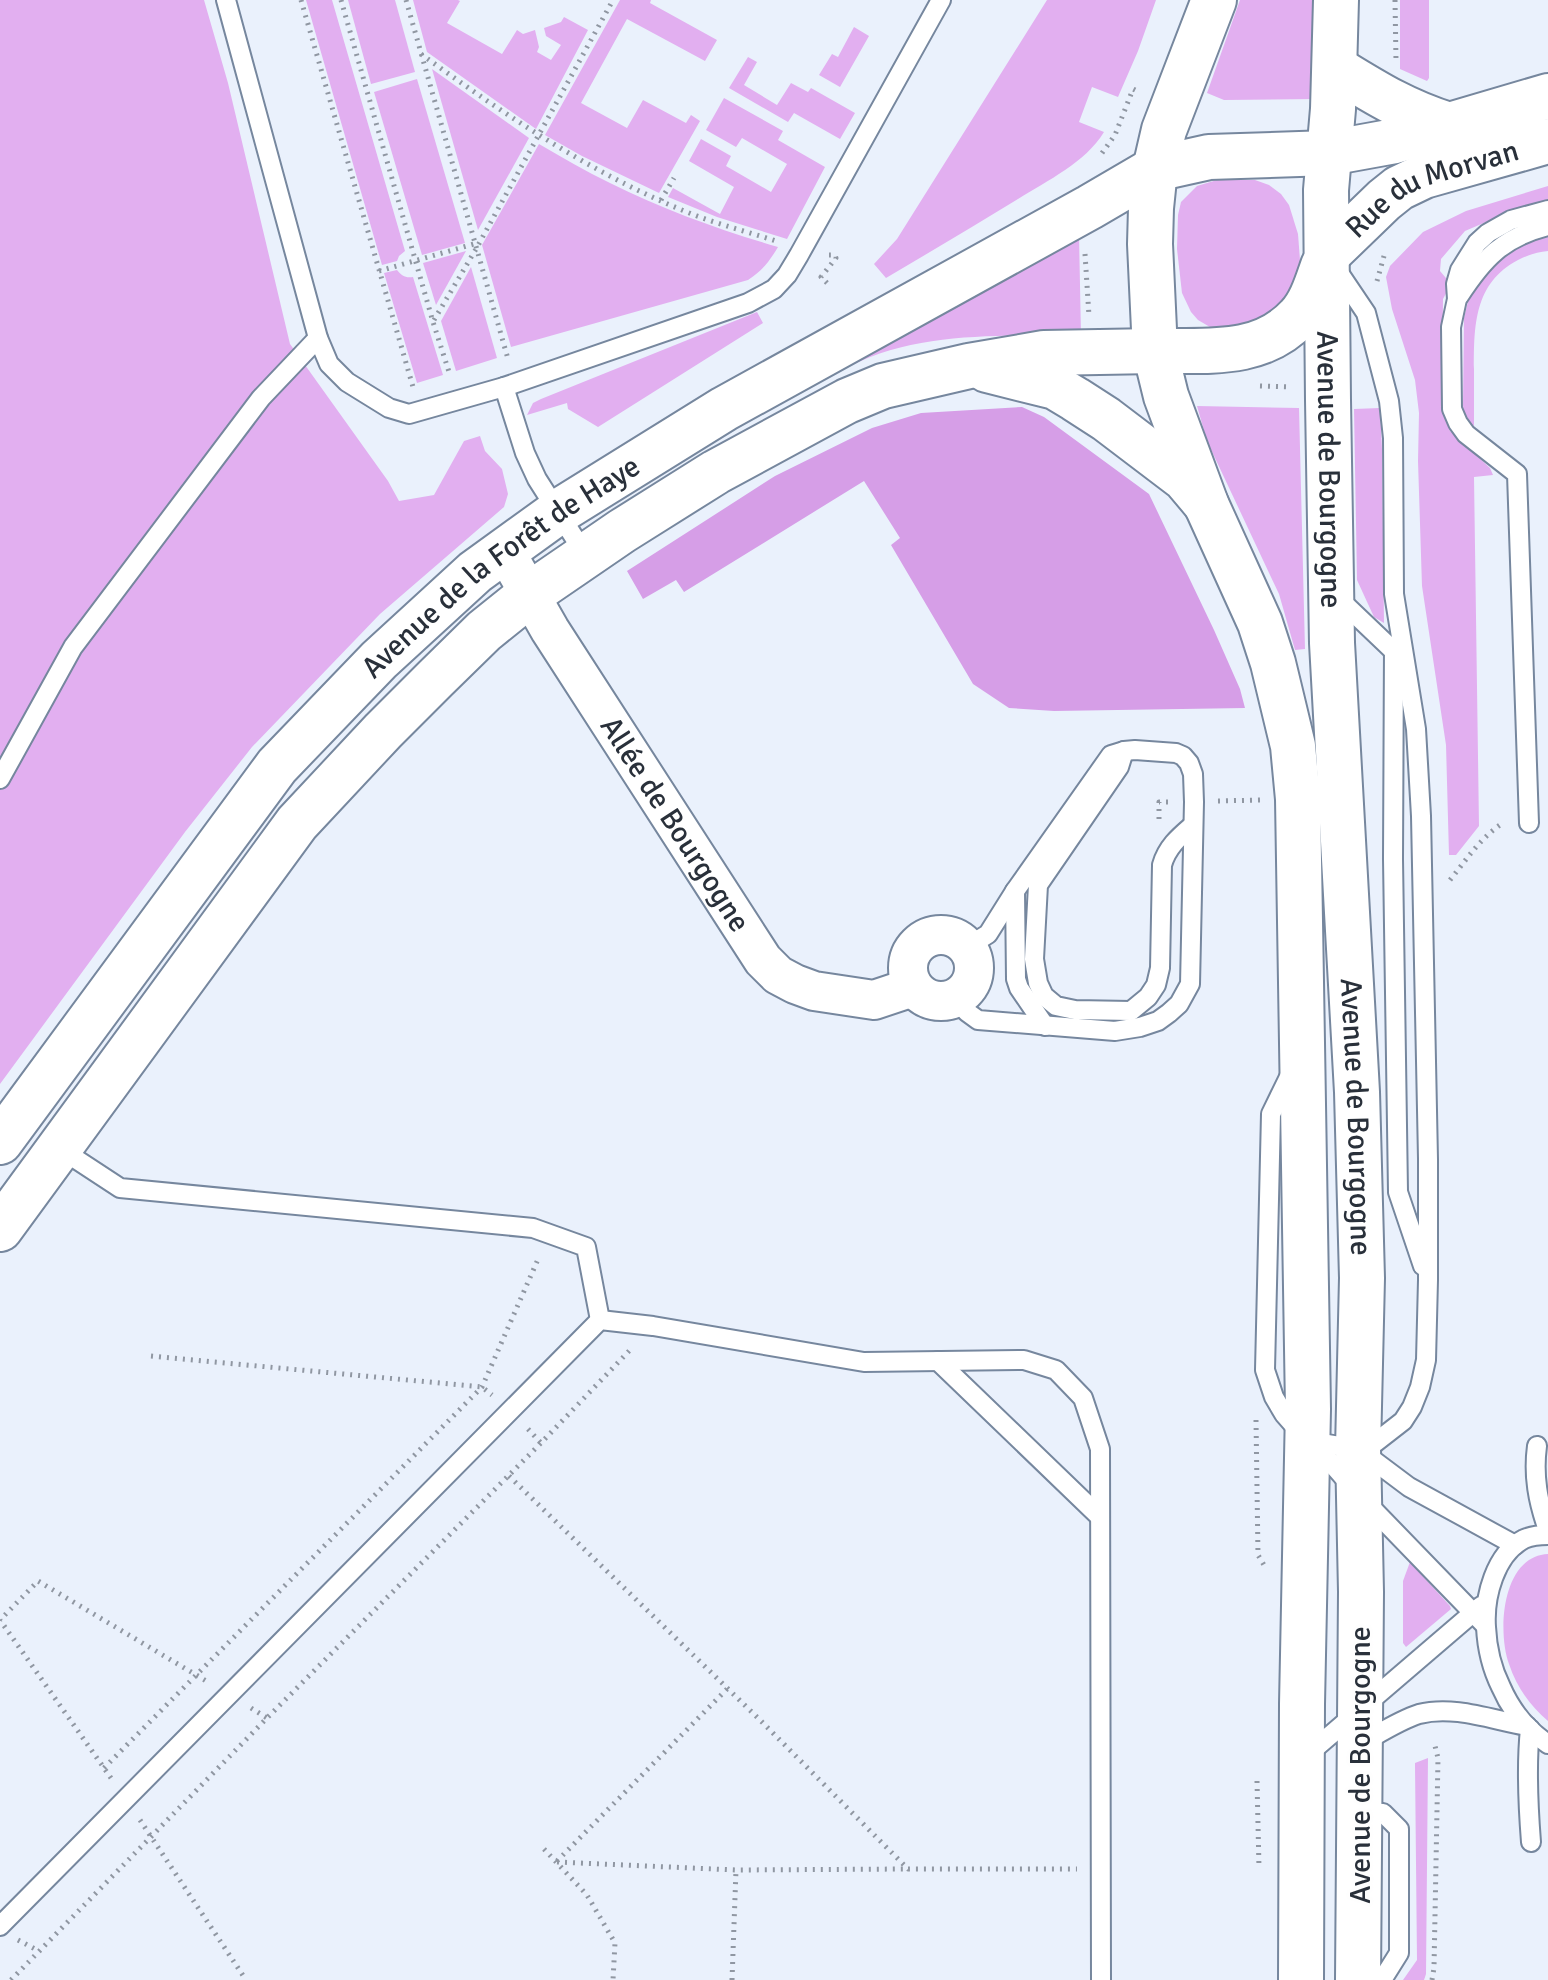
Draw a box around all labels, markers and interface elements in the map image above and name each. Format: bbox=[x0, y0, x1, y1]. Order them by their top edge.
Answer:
street label: Rue du Morvan bbox=[1337, 132, 1523, 246]
street label: Avenue de Bourgogne bbox=[1309, 331, 1350, 609]
street label: Avenue de la Forêt de Haye bbox=[353, 447, 647, 686]
street label: Allée de Bourgogne bbox=[592, 710, 758, 939]
street label: Avenue de Bourgogne bbox=[1332, 977, 1380, 1256]
street label: Avenue de Bourgogne bbox=[1342, 1626, 1379, 1904]

